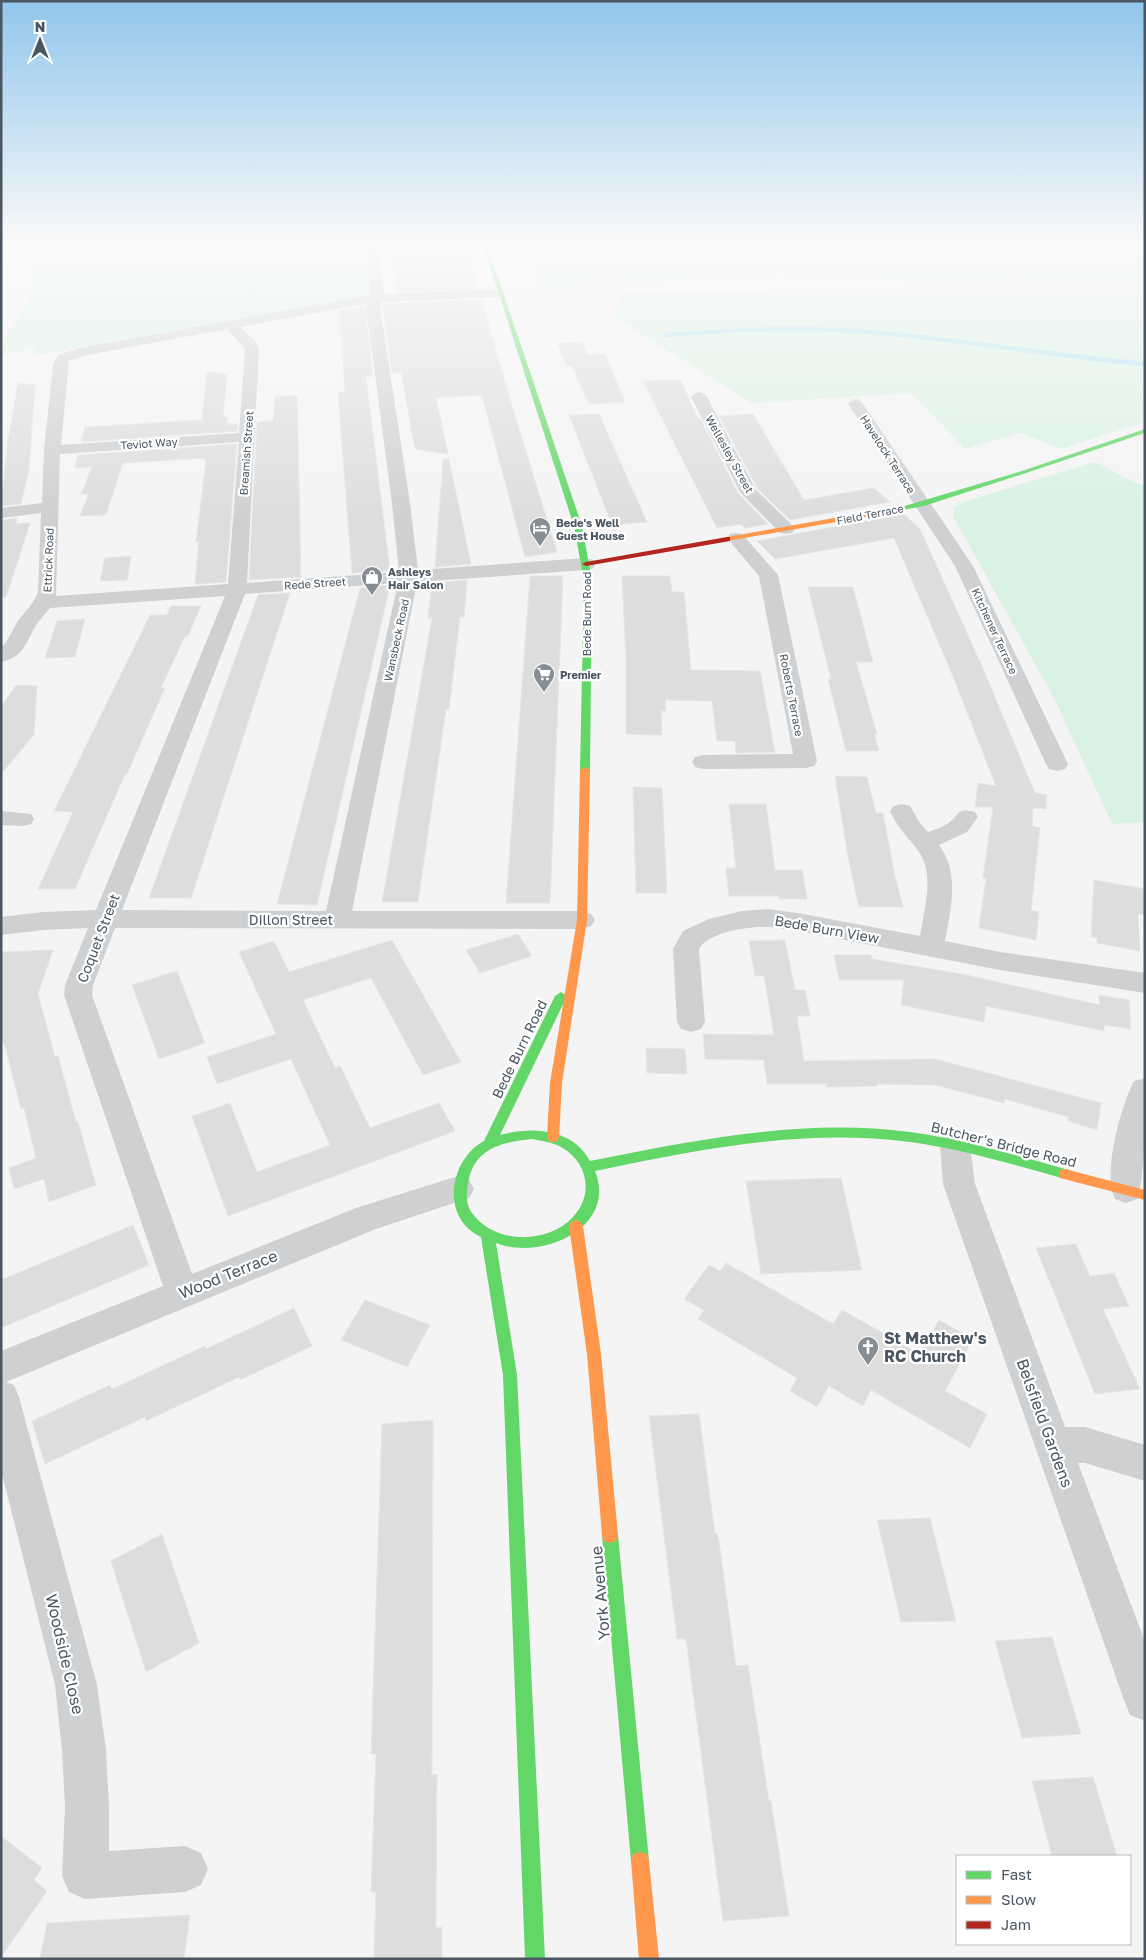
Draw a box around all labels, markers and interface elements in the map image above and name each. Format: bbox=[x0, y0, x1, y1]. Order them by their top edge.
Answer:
north arrow bbox=[15, 15, 65, 65]
text: N bbox=[35, 18, 45, 35]
street label: Breamish Street bbox=[237, 410, 255, 496]
street label: Havelock Terrace bbox=[858, 412, 918, 496]
street label: Wellesley Street bbox=[703, 413, 757, 495]
street label: Teviot Way bbox=[120, 435, 178, 451]
street label: Field Terrace bbox=[835, 501, 905, 527]
hotel icon: Bede's Well Guest House bbox=[528, 516, 552, 547]
place label: Bede's Well Guest House bbox=[556, 516, 625, 542]
street label: Ettrick Road bbox=[40, 528, 56, 592]
shop icon: Ashleys Hair Salon bbox=[360, 565, 384, 596]
place label: Ashleys Hair Salon bbox=[388, 565, 444, 591]
street label: Bede Burn Road bbox=[580, 572, 593, 656]
street label: Rede Street bbox=[284, 574, 346, 592]
street label: Kitchener Terrace bbox=[969, 586, 1021, 676]
street label: Wansbeck Road bbox=[381, 598, 411, 682]
street label: Roberts Terrace bbox=[778, 653, 806, 737]
supermarket icon: Premier bbox=[532, 662, 556, 693]
place label: Premier bbox=[560, 668, 602, 681]
street label: Coquet Street bbox=[73, 891, 123, 985]
street label: Dillon Street bbox=[249, 911, 333, 928]
street label: Bede Burn View bbox=[774, 911, 880, 947]
street label: Bede Burn Road bbox=[488, 997, 550, 1101]
street label: Butcher's Bridge Road bbox=[929, 1118, 1079, 1170]
street label: Wood Terrace bbox=[176, 1245, 280, 1303]
place label: St Matthew's RC Church bbox=[884, 1328, 987, 1366]
church icon: St Matthew's RC Church bbox=[856, 1335, 880, 1366]
street label: Belsfield Gardens bbox=[1012, 1356, 1078, 1490]
street label: York Avenue bbox=[586, 1545, 614, 1641]
street label: Woodside Close bbox=[41, 1592, 89, 1716]
legend bbox=[956, 1855, 1131, 1945]
text: Fast bbox=[1001, 1865, 1032, 1883]
text: Slow bbox=[1001, 1890, 1036, 1908]
text: Jam bbox=[1001, 1915, 1031, 1933]

